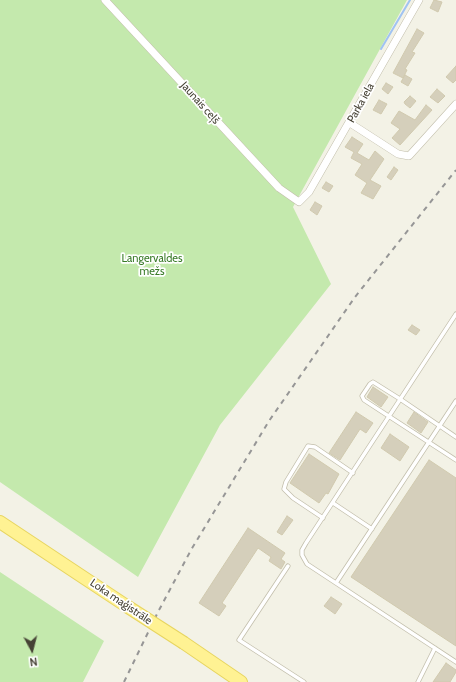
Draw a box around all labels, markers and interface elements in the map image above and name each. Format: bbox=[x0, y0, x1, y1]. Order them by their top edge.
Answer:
street label: Jaunais ceļš bbox=[178, 79, 222, 127]
street label: Parka iela bbox=[345, 81, 377, 125]
park label: Langervaldes mežs bbox=[122, 252, 182, 278]
street label: Loka maģistrāle bbox=[87, 576, 155, 628]
north arrow bbox=[12, 630, 52, 670]
text: N bbox=[29, 654, 38, 669]

